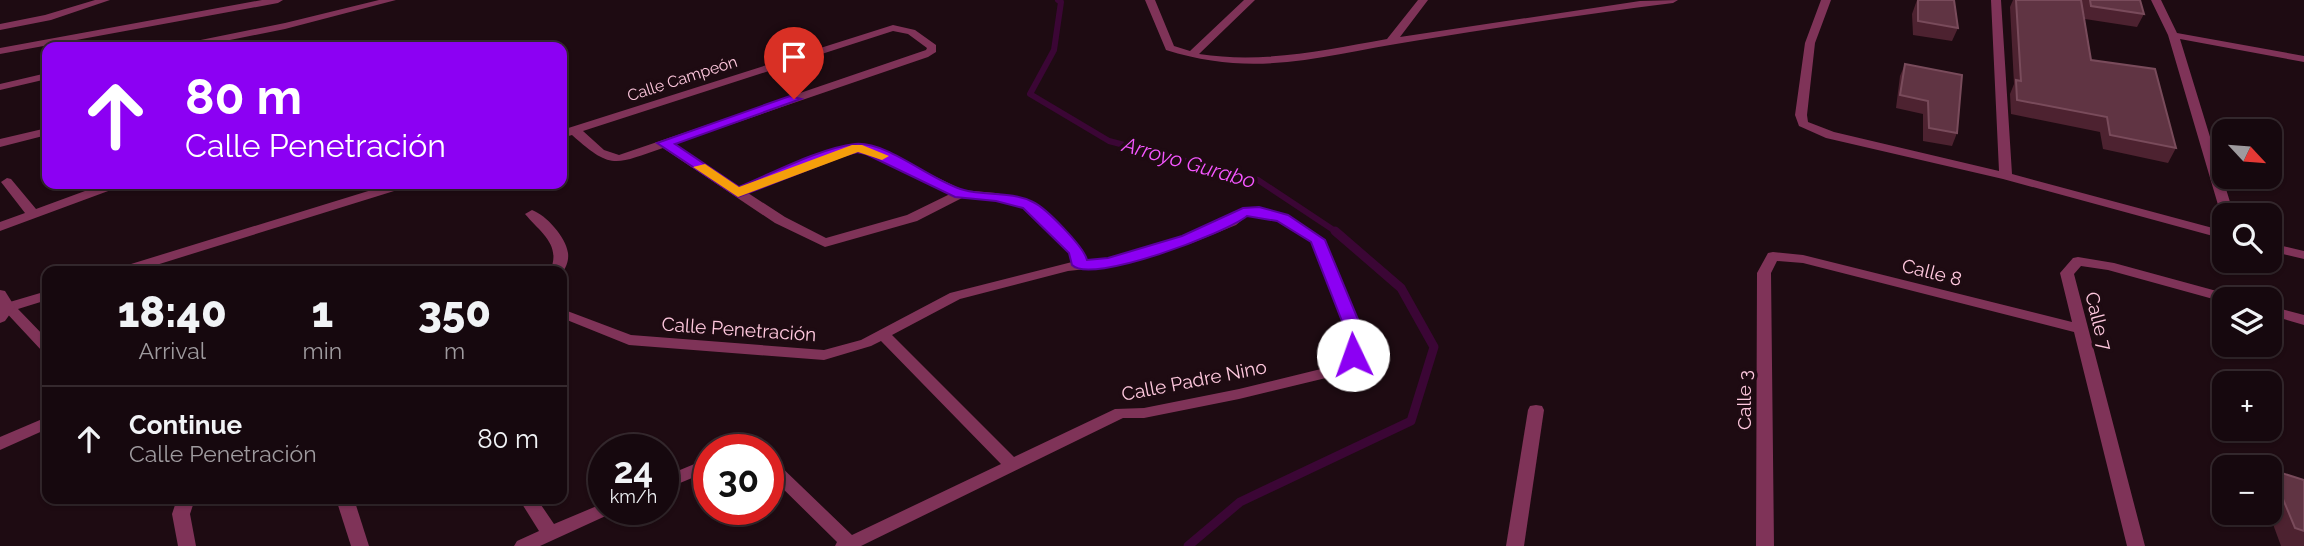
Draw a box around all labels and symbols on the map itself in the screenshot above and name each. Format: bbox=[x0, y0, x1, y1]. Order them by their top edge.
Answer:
pin bbox=[764, 27, 824, 99]
street label: Calle Campeón bbox=[625, 52, 739, 105]
north arrow bbox=[2212, 119, 2282, 189]
water label: Arroyo Gurabo bbox=[1119, 131, 1258, 193]
street label: Calle 8 bbox=[1900, 254, 1964, 290]
street label: Calle 7 bbox=[2081, 289, 2117, 353]
street label: Calle Penetración bbox=[661, 313, 817, 345]
position arrow bbox=[1316, 318, 1390, 392]
street label: Calle Padre Nino bbox=[1120, 355, 1268, 405]
street label: Calle 3 bbox=[1733, 370, 1755, 430]
speed limit sign: 30 bbox=[693, 434, 784, 525]

